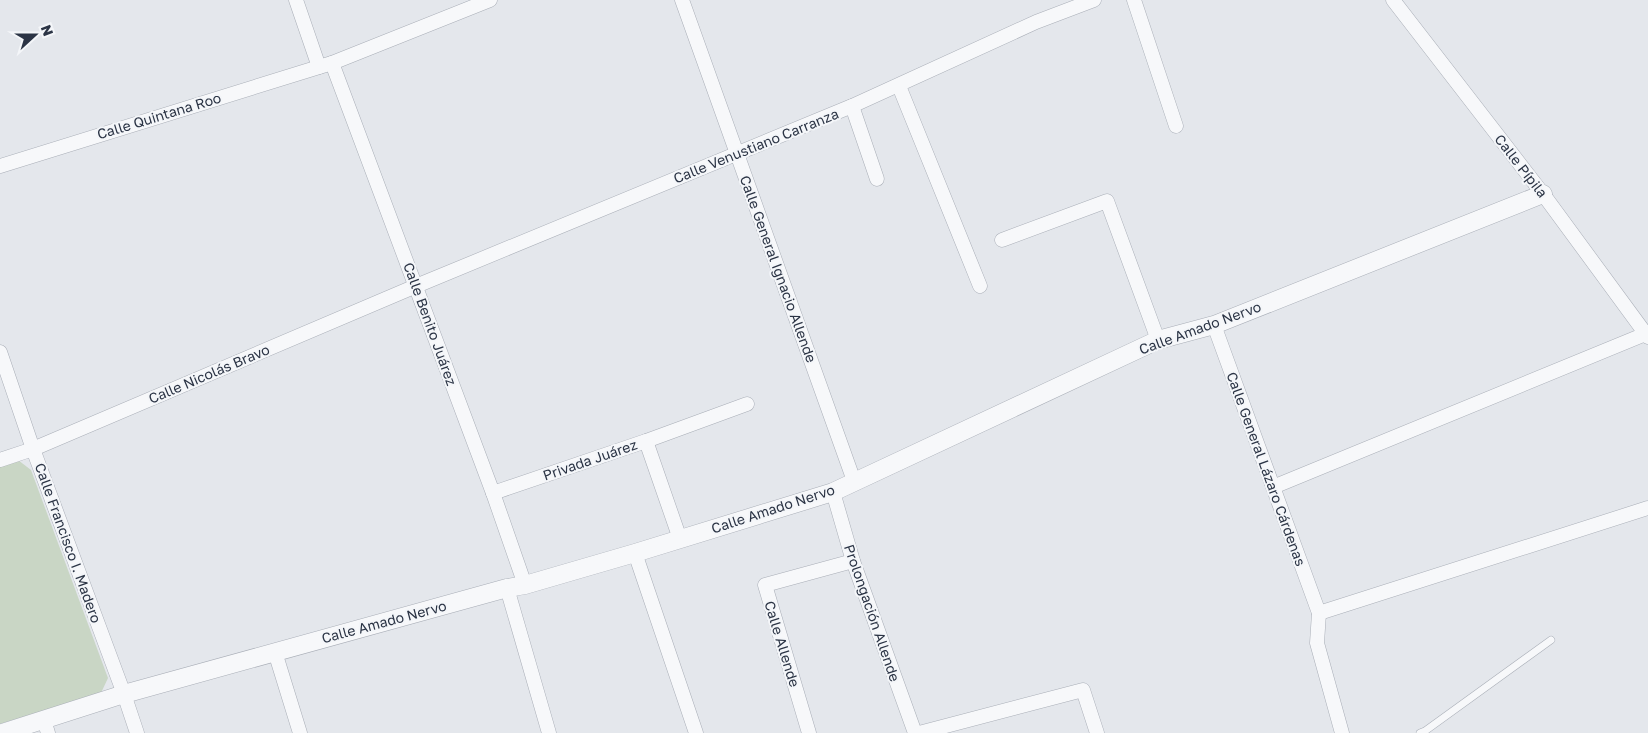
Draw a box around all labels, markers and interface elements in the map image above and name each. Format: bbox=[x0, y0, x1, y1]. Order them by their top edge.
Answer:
north arrow bbox=[10, 10, 60, 60]
text: N bbox=[38, 22, 57, 38]
street label: Calle Quintana Roo bbox=[95, 89, 223, 142]
street label: Calle Venustiano Carranza bbox=[671, 105, 841, 186]
street label: Calle Pípila bbox=[1491, 131, 1551, 201]
street label: Calle General Ignacio Allende bbox=[737, 173, 820, 365]
street label: Calle Benito Juárez bbox=[400, 260, 461, 388]
street label: Calle Amado Nervo bbox=[1136, 298, 1263, 358]
street label: Calle Nicolás Bravo bbox=[146, 340, 272, 407]
street label: Calle General Lázaro Cárdenas bbox=[1223, 369, 1310, 568]
street label: Privada Juárez bbox=[541, 435, 639, 484]
street label: Calle Francisco I. Madero bbox=[32, 461, 105, 625]
street label: Calle Amado Nervo bbox=[709, 481, 837, 536]
street label: Prolongación Allende bbox=[841, 542, 904, 684]
street label: Calle Amado Nervo bbox=[320, 597, 448, 646]
street label: Calle Allende bbox=[761, 599, 804, 689]

